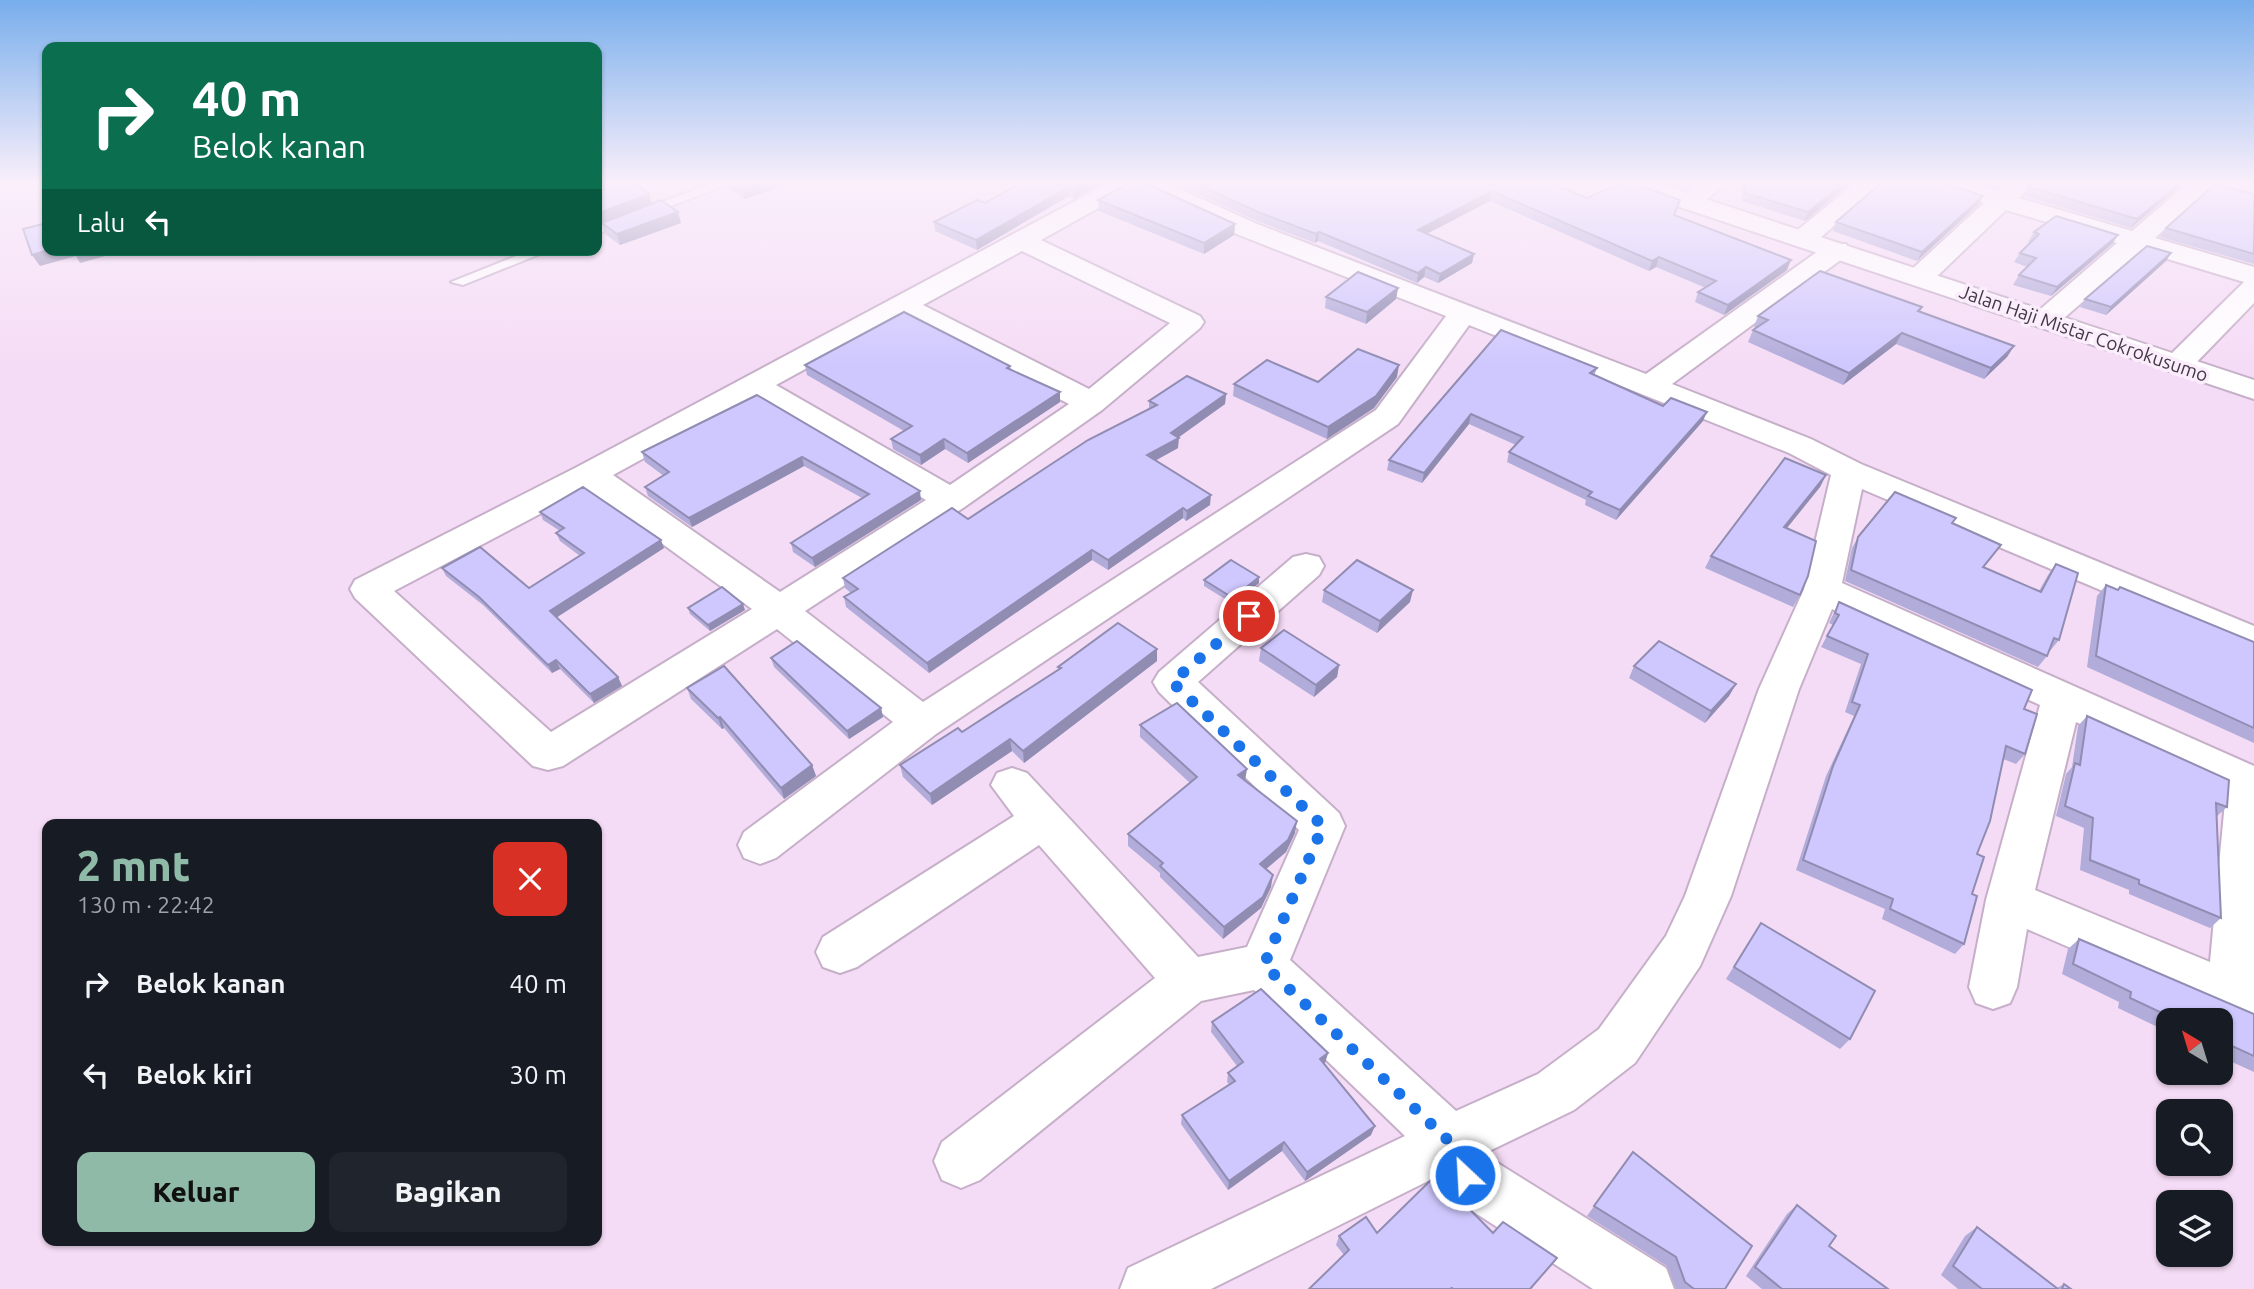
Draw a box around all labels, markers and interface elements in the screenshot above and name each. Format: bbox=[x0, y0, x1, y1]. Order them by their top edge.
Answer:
icon: right bbox=[77, 70, 168, 161]
text: 40 m bbox=[192, 70, 301, 125]
text: Belok kanan bbox=[192, 128, 366, 164]
icon: left bbox=[139, 203, 177, 241]
text: Lalu bbox=[77, 208, 125, 237]
street label: Jalan Haji Mistar Cokrokusumo bbox=[1957, 280, 2211, 386]
pin bbox=[1219, 586, 1279, 646]
icon: arrive bbox=[1230, 597, 1268, 635]
text: 2 mnt bbox=[77, 842, 190, 889]
button: close bbox=[493, 842, 567, 916]
text: 130 m · 22:42 bbox=[77, 892, 215, 917]
icon: right bbox=[77, 965, 115, 1003]
text: Belok kanan bbox=[136, 969, 286, 998]
text: 40 m bbox=[509, 969, 567, 998]
north arrow bbox=[2156, 1008, 2233, 1085]
map controls bbox=[2156, 1008, 2233, 1267]
icon: left bbox=[77, 1056, 115, 1094]
text: Belok kiri bbox=[136, 1060, 252, 1089]
text: 30 m bbox=[509, 1060, 567, 1089]
button: search bbox=[2156, 1099, 2233, 1176]
position arrow bbox=[1428, 1138, 1502, 1212]
button: Keluar bbox=[77, 1152, 315, 1232]
button: Bagikan bbox=[329, 1152, 567, 1232]
button: layers bbox=[2156, 1190, 2233, 1267]

